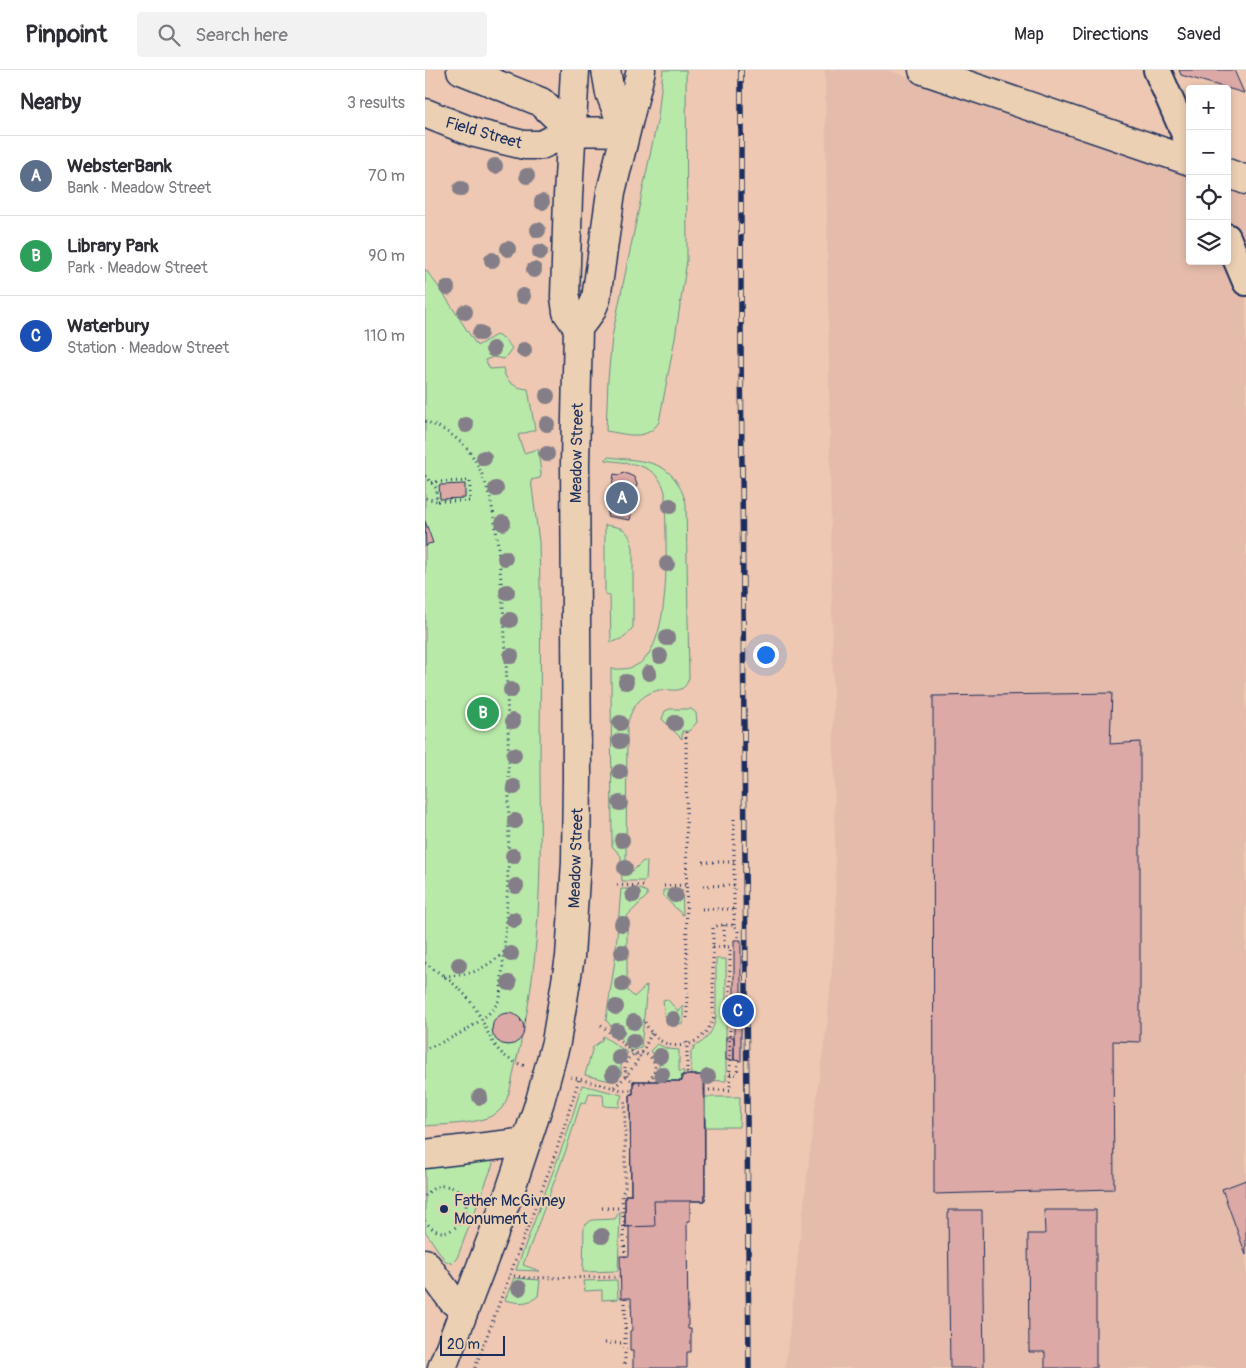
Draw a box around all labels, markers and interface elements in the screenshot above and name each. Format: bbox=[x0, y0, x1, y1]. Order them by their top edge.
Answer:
search box bbox=[137, 12, 487, 57]
text: Pinpoint bbox=[25, 20, 107, 49]
icon: search bbox=[155, 21, 183, 49]
text: Search here bbox=[195, 23, 288, 47]
text: Map bbox=[1014, 23, 1044, 46]
text: Directions bbox=[1072, 23, 1148, 46]
text: Saved bbox=[1176, 23, 1221, 46]
map controls bbox=[1186, 85, 1231, 265]
button: + bbox=[1186, 85, 1231, 130]
text: Nearby bbox=[20, 89, 81, 116]
text: 3 results bbox=[347, 93, 405, 113]
street label: Field Street bbox=[443, 112, 525, 154]
button: − bbox=[1186, 130, 1231, 175]
text: WebsterBank bbox=[67, 154, 172, 178]
text: A bbox=[31, 166, 41, 186]
text: 70 m bbox=[368, 166, 405, 186]
button: locate bbox=[1186, 175, 1231, 220]
text: Bank · Meadow Street bbox=[67, 178, 211, 198]
button: layers bbox=[1186, 220, 1231, 265]
text: Library Park bbox=[67, 234, 158, 258]
text: B bbox=[31, 246, 41, 266]
text: 90 m bbox=[368, 246, 405, 266]
text: Park · Meadow Street bbox=[67, 258, 208, 278]
text: Waterbury bbox=[67, 314, 149, 338]
text: C bbox=[31, 326, 41, 346]
text: 110 m bbox=[364, 326, 405, 346]
text: Station · Meadow Street bbox=[67, 338, 229, 358]
street label: Meadow Street bbox=[566, 402, 588, 503]
pin: A bbox=[606, 479, 638, 517]
your location bbox=[753, 642, 779, 668]
pin: B bbox=[467, 694, 499, 732]
street label: Meadow Street bbox=[564, 807, 588, 909]
pin: C bbox=[722, 992, 754, 1030]
place label: Father McGivney Monument bbox=[454, 1191, 565, 1229]
marker: Father McGivney Monument bbox=[438, 1203, 450, 1215]
scale bar bbox=[440, 1333, 505, 1356]
text: 20 m bbox=[447, 1336, 480, 1353]

